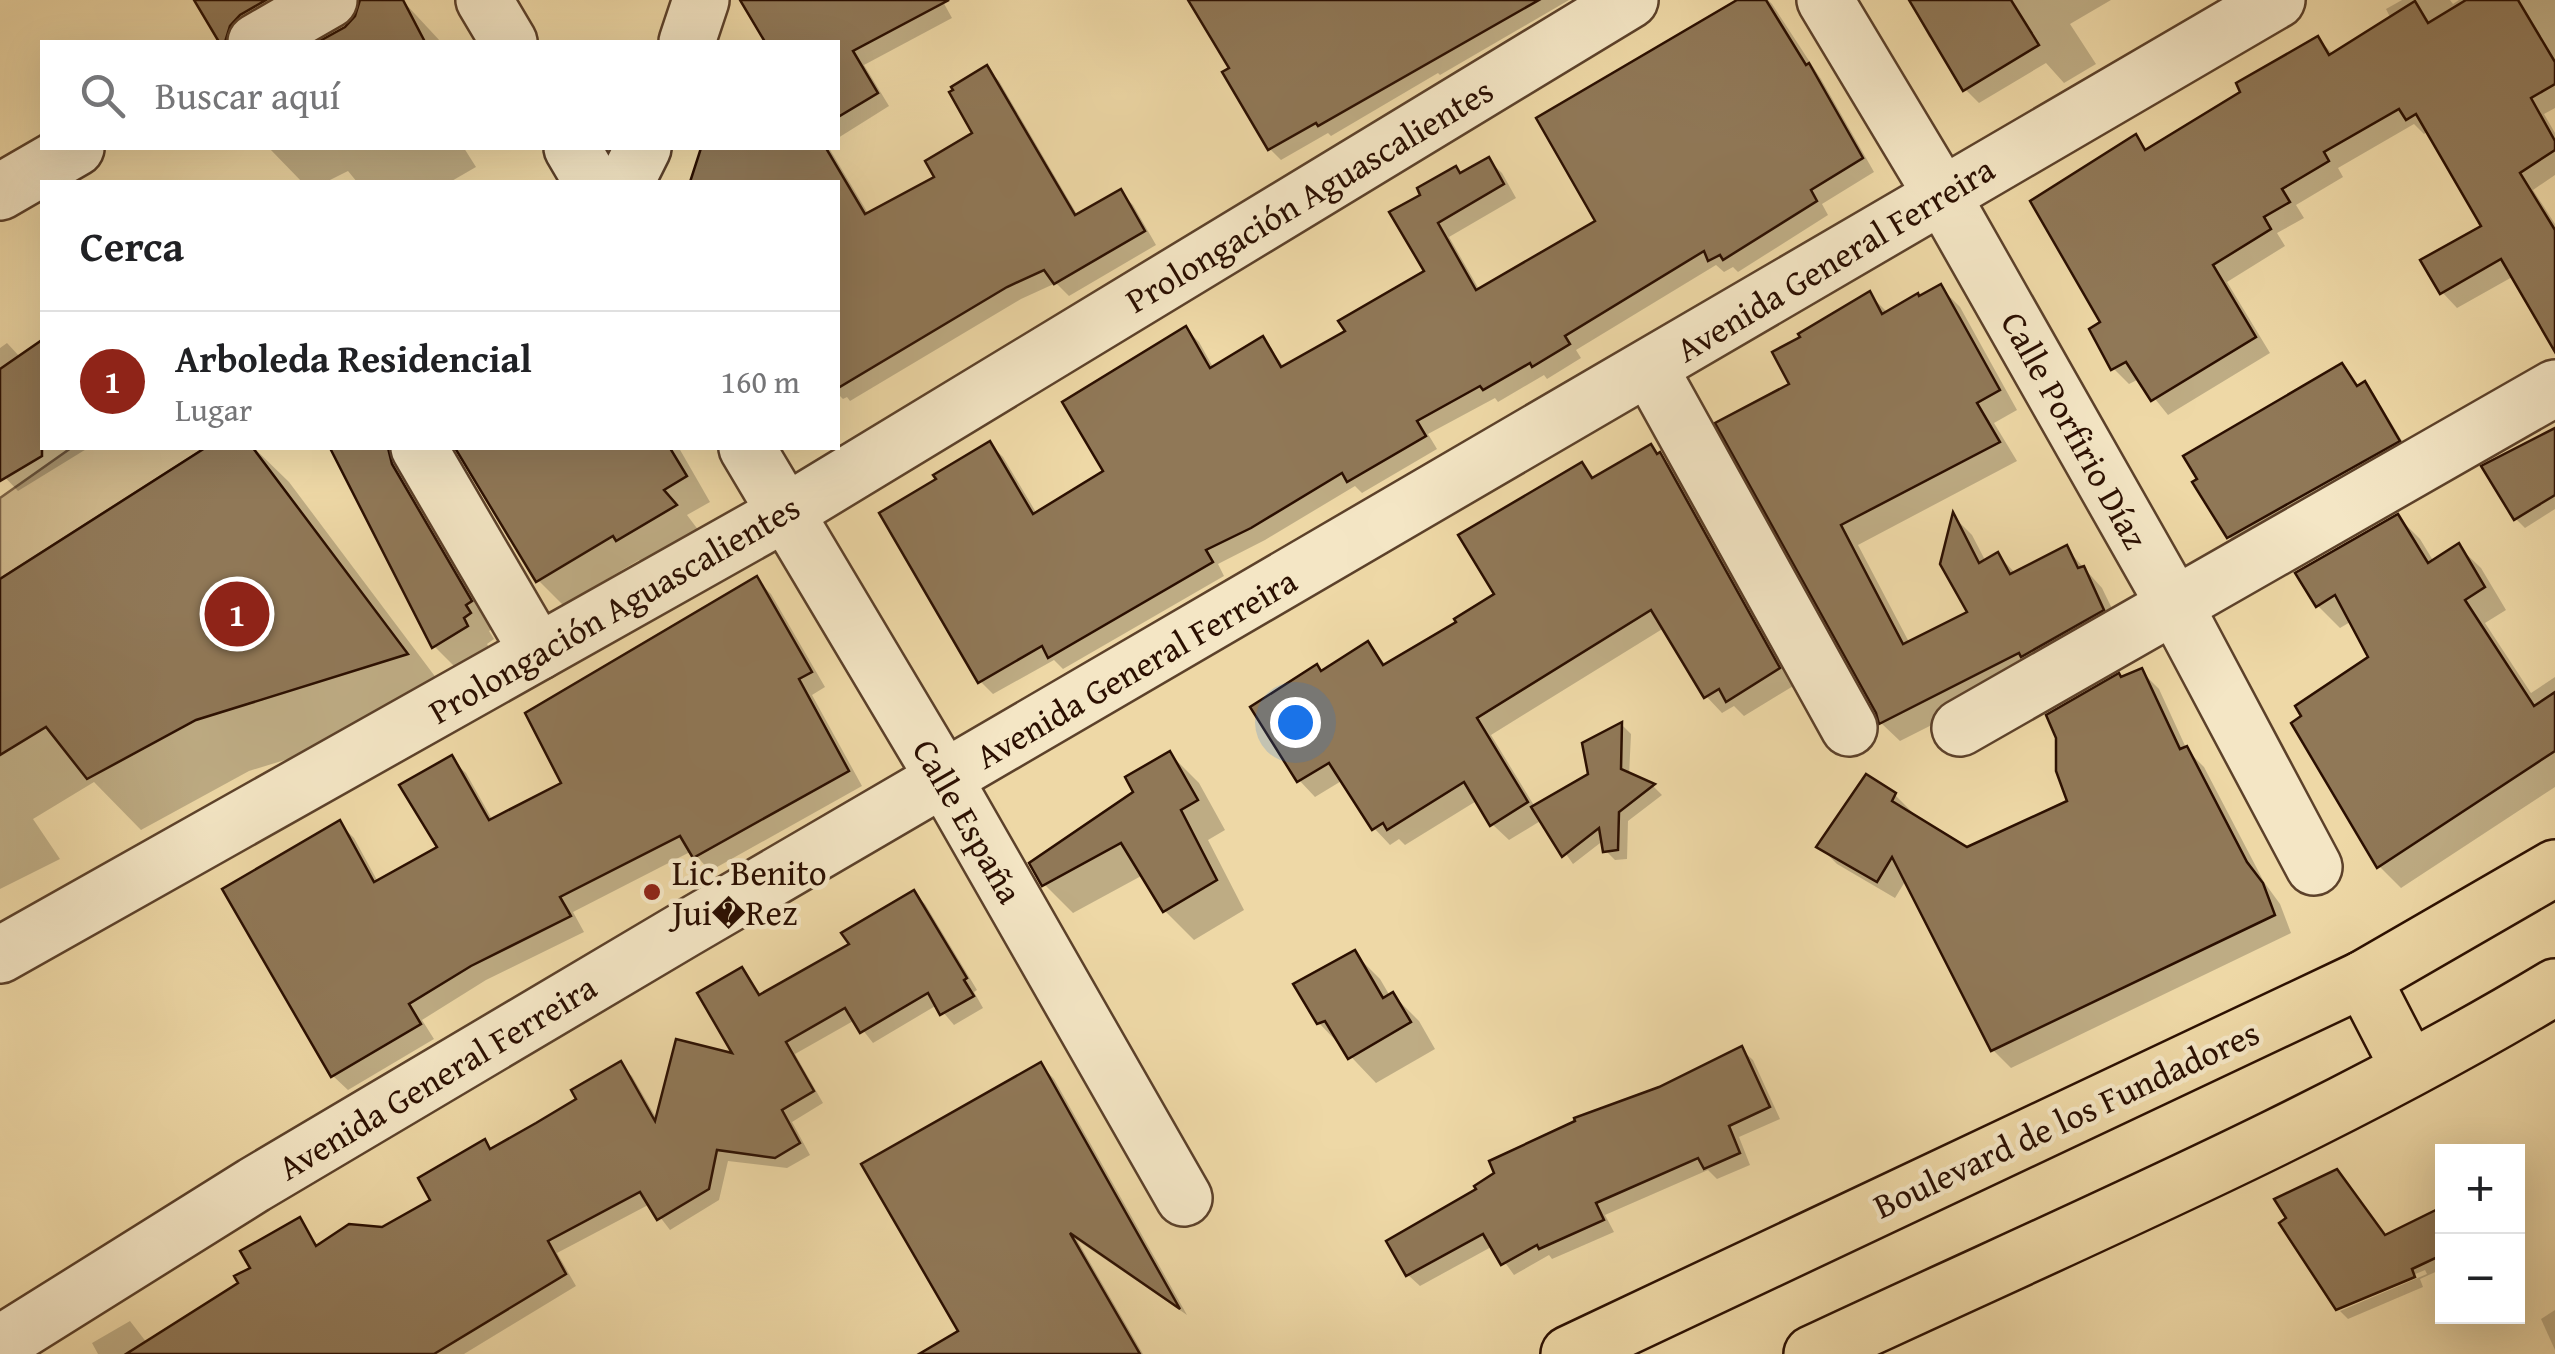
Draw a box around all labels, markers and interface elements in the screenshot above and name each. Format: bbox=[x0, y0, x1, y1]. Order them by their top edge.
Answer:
search box bbox=[40, 40, 840, 150]
street label: Prolongación Aguascalientes bbox=[1115, 65, 1503, 325]
text: Buscar aquí bbox=[155, 67, 340, 123]
icon: search bbox=[75, 68, 130, 123]
street label: Avenida General Ferreira bbox=[1666, 143, 2004, 374]
text: Cerca bbox=[80, 215, 184, 276]
street label: Calle Porfirio Díaz bbox=[1989, 302, 2161, 558]
text: Arboleda Residencial bbox=[175, 330, 532, 386]
text: 1 bbox=[104, 358, 121, 405]
text: 160 m bbox=[721, 358, 800, 405]
text: Lugar bbox=[175, 386, 252, 433]
street label: Prolongación Aguascalientes bbox=[419, 482, 809, 736]
street label: Avenida General Ferreira bbox=[966, 555, 1307, 781]
pin: 1 bbox=[204, 576, 270, 652]
your location bbox=[1270, 697, 1321, 748]
street label: Calle España bbox=[900, 729, 1036, 913]
place label: Lic. Benito Jui�Rez bbox=[668, 847, 827, 938]
marker: Lic. Benito Jui�Rez bbox=[641, 881, 663, 903]
street label: Avenida General Ferreira bbox=[268, 961, 606, 1192]
street label: Boulevard de los Fundadores bbox=[1865, 1007, 2267, 1231]
map controls bbox=[2435, 1144, 2525, 1324]
button: + bbox=[2435, 1144, 2525, 1234]
button: − bbox=[2435, 1234, 2525, 1324]

